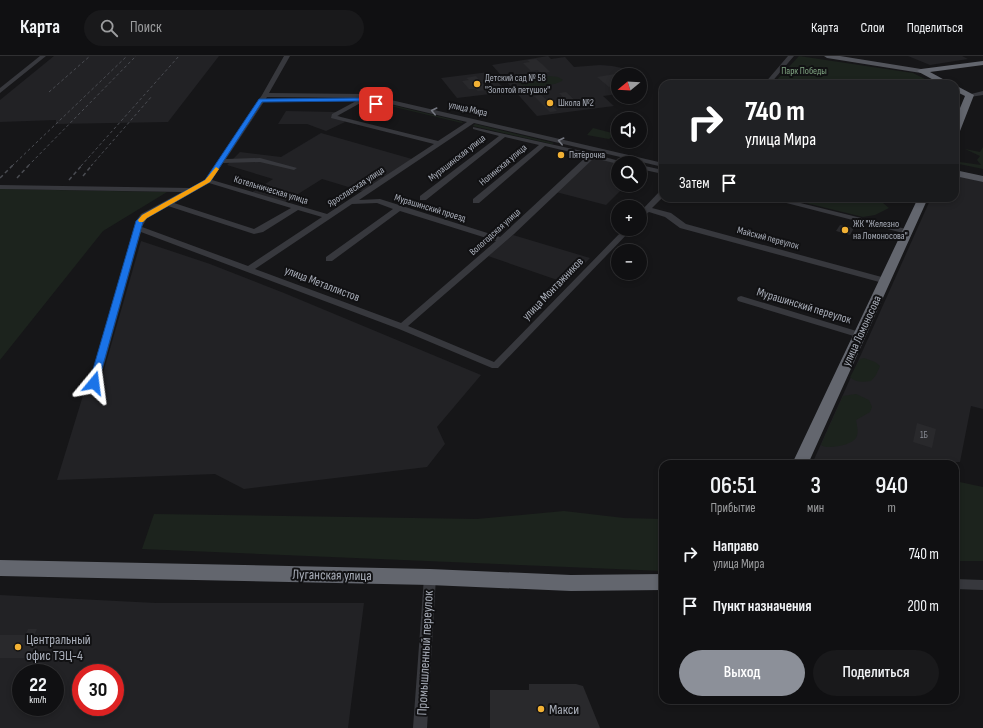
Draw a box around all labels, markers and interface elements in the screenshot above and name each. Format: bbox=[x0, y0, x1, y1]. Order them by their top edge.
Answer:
search box bbox=[84, 10, 364, 46]
text: Карта bbox=[20, 16, 60, 39]
icon: search bbox=[98, 17, 120, 39]
text: Поиск bbox=[130, 18, 162, 37]
text: Карта bbox=[811, 19, 839, 36]
text: Слои bbox=[861, 19, 885, 36]
text: Поделиться bbox=[907, 19, 963, 36]
park label: Парк Победы bbox=[781, 65, 827, 77]
north arrow bbox=[611, 68, 647, 104]
map controls bbox=[611, 68, 647, 280]
place label: Детский сад № 58 "Золотой петушок" bbox=[485, 72, 550, 96]
marker: Детский сад № 58 "Золотой петушок" bbox=[472, 79, 482, 89]
pin bbox=[359, 87, 393, 121]
icon: arrive bbox=[365, 93, 387, 115]
text: 740 m bbox=[745, 95, 805, 128]
icon: right bbox=[679, 96, 731, 148]
place label: Школа №2 bbox=[558, 97, 594, 109]
marker: Школа №2 bbox=[545, 98, 555, 108]
street label: улица Мира bbox=[447, 99, 489, 119]
one-way arrow bbox=[431, 108, 438, 116]
button: sound bbox=[611, 112, 647, 148]
text: улица Мира bbox=[745, 129, 816, 150]
street label: Мурашинская улица bbox=[426, 132, 488, 184]
one-way arrow bbox=[558, 137, 564, 145]
street label: Нолинская улица bbox=[477, 142, 529, 188]
place label: Пятёрочка bbox=[569, 149, 605, 161]
marker: Пятёрочка bbox=[556, 150, 566, 160]
button: search bbox=[611, 156, 647, 192]
street label: Ярославская улица bbox=[325, 164, 387, 210]
icon: arrive bbox=[718, 172, 740, 194]
street label: Котельническая улица bbox=[232, 173, 310, 207]
text: Затем bbox=[679, 174, 710, 193]
street label: Мурашинский проезд bbox=[393, 191, 468, 225]
button: + bbox=[611, 200, 647, 236]
street label: Вологодская улица bbox=[467, 206, 523, 258]
place label: ЖК "Железно на Ломоносова" bbox=[853, 218, 908, 242]
street label: Майский переулок bbox=[736, 224, 800, 252]
marker: ЖК "Железно на Ломоносова" bbox=[840, 225, 850, 235]
button: − bbox=[611, 244, 647, 280]
street label: улица Монтажников bbox=[519, 254, 587, 324]
street label: улица Металлистов bbox=[282, 263, 362, 305]
street label: Мурашинский переулок bbox=[755, 284, 854, 328]
street label: улица Ломоносова bbox=[839, 293, 885, 369]
position arrow bbox=[73, 362, 115, 404]
house number: 1Б bbox=[920, 429, 929, 441]
text: 06:51 bbox=[710, 471, 756, 500]
text: 3 bbox=[810, 471, 821, 500]
text: 940 bbox=[875, 471, 908, 500]
text: Прибытие bbox=[711, 500, 756, 516]
text: мин bbox=[807, 500, 824, 516]
text: m bbox=[887, 500, 896, 516]
text: Направо bbox=[713, 537, 759, 556]
icon: right bbox=[679, 543, 701, 565]
text: 740 m bbox=[909, 545, 939, 564]
text: улица Мира bbox=[713, 556, 764, 572]
street label: Луганская улица bbox=[292, 566, 372, 584]
street label: Промышленный переулок bbox=[413, 589, 437, 716]
icon: arrive bbox=[679, 595, 701, 617]
text: Пункт назначения bbox=[713, 597, 811, 616]
text: 200 m bbox=[907, 597, 939, 616]
place label: Центральный офис ТЭЦ-4 bbox=[26, 631, 91, 664]
marker: Центральный офис ТЭЦ-4 bbox=[13, 642, 23, 652]
button: Выход bbox=[679, 650, 805, 696]
button: Поделиться bbox=[813, 650, 939, 696]
speed limit sign: 30 bbox=[72, 664, 124, 716]
text: 22 bbox=[29, 673, 47, 697]
text: km/h bbox=[29, 694, 47, 706]
place label: Макси bbox=[549, 701, 579, 718]
marker: Макси bbox=[536, 704, 546, 714]

